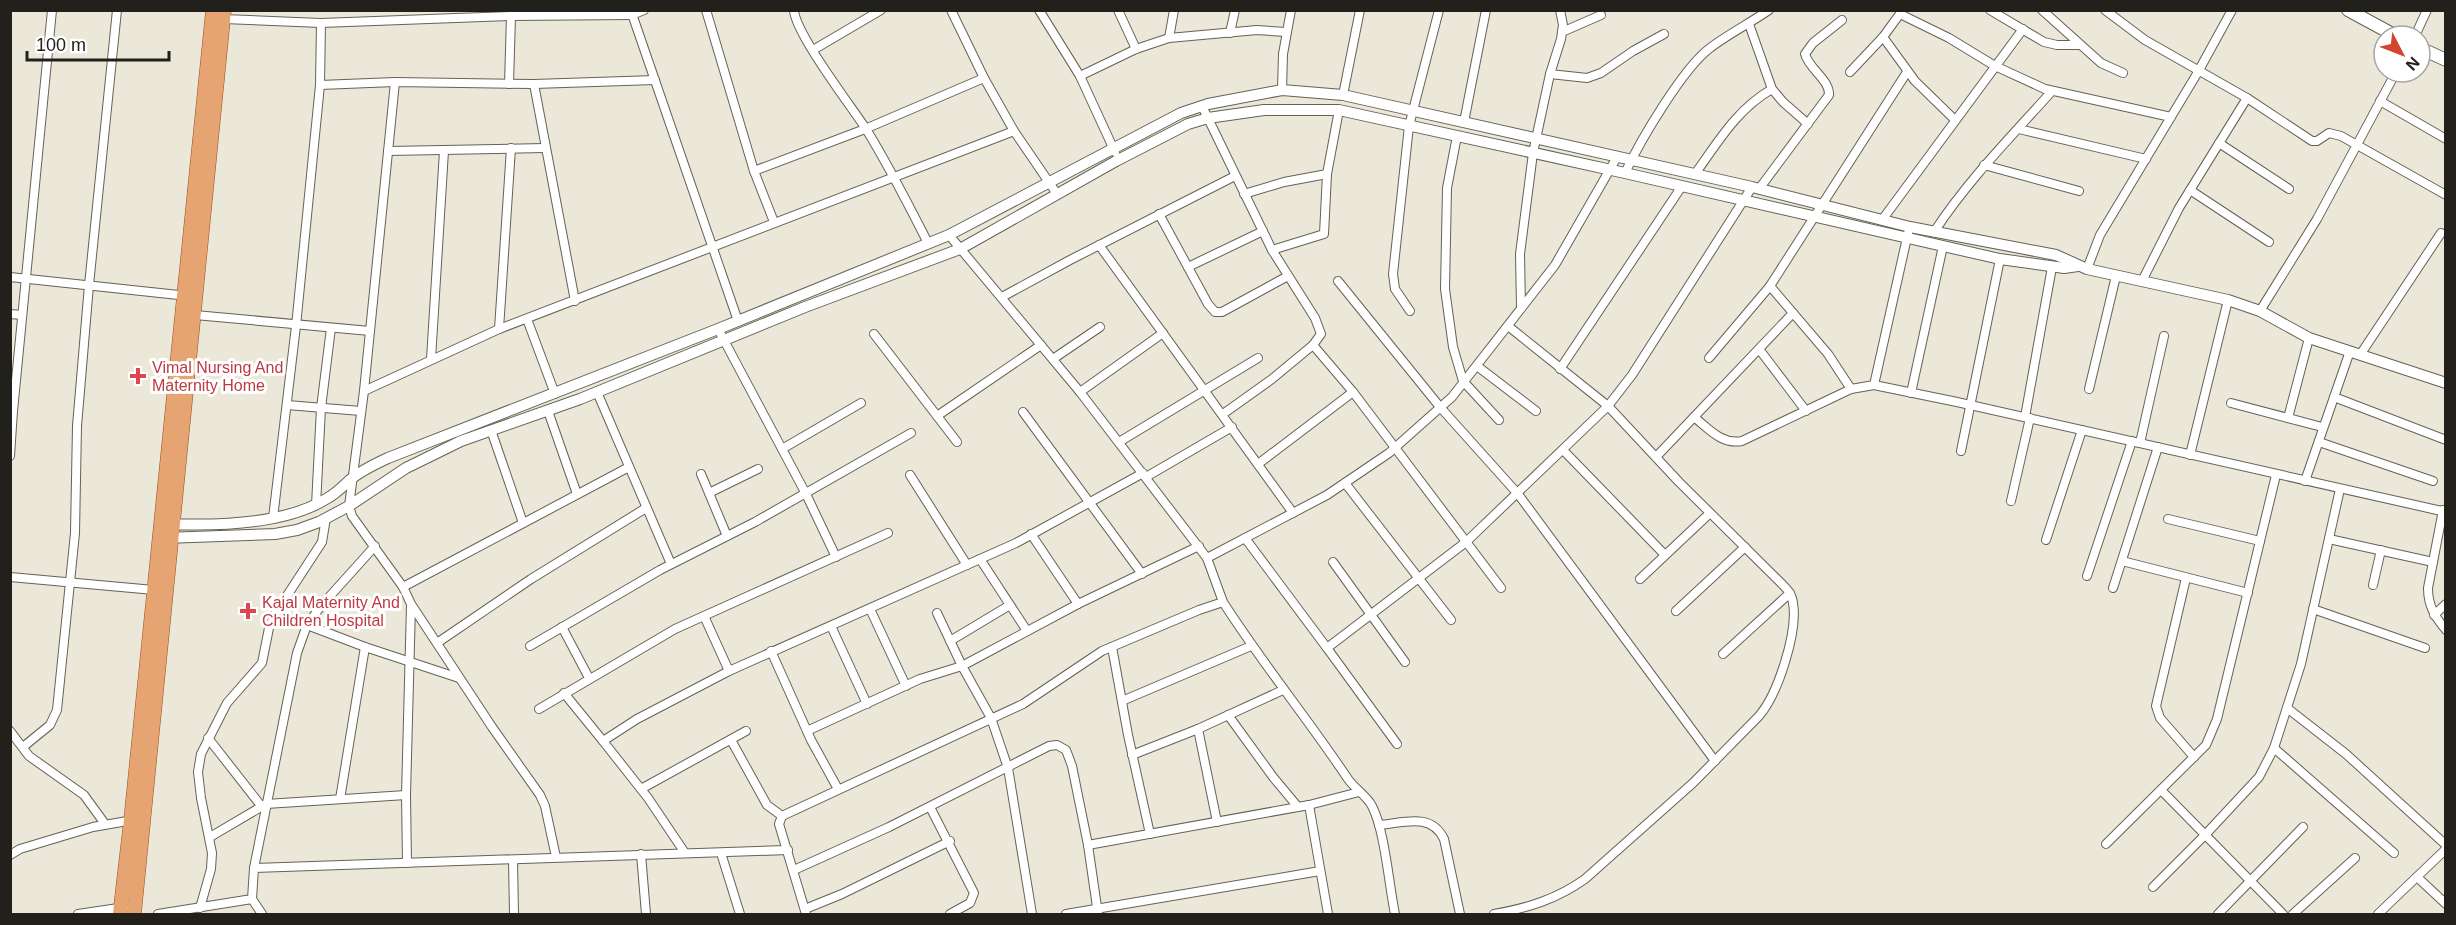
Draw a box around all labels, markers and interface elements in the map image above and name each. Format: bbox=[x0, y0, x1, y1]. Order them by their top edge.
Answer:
scale bar bbox=[27, 24, 170, 62]
north arrow bbox=[2372, 24, 2432, 84]
text: 100 m bbox=[36, 35, 86, 55]
text: N bbox=[2403, 54, 2423, 74]
place label: Vimal Nursing And Maternity Home bbox=[152, 359, 283, 394]
marker: Vimal Nursing And Maternity Home bbox=[129, 367, 147, 385]
place label: Kajal Maternity And Children Hospital bbox=[262, 594, 400, 629]
marker: Kajal Maternity And Children Hospital bbox=[239, 602, 257, 620]

